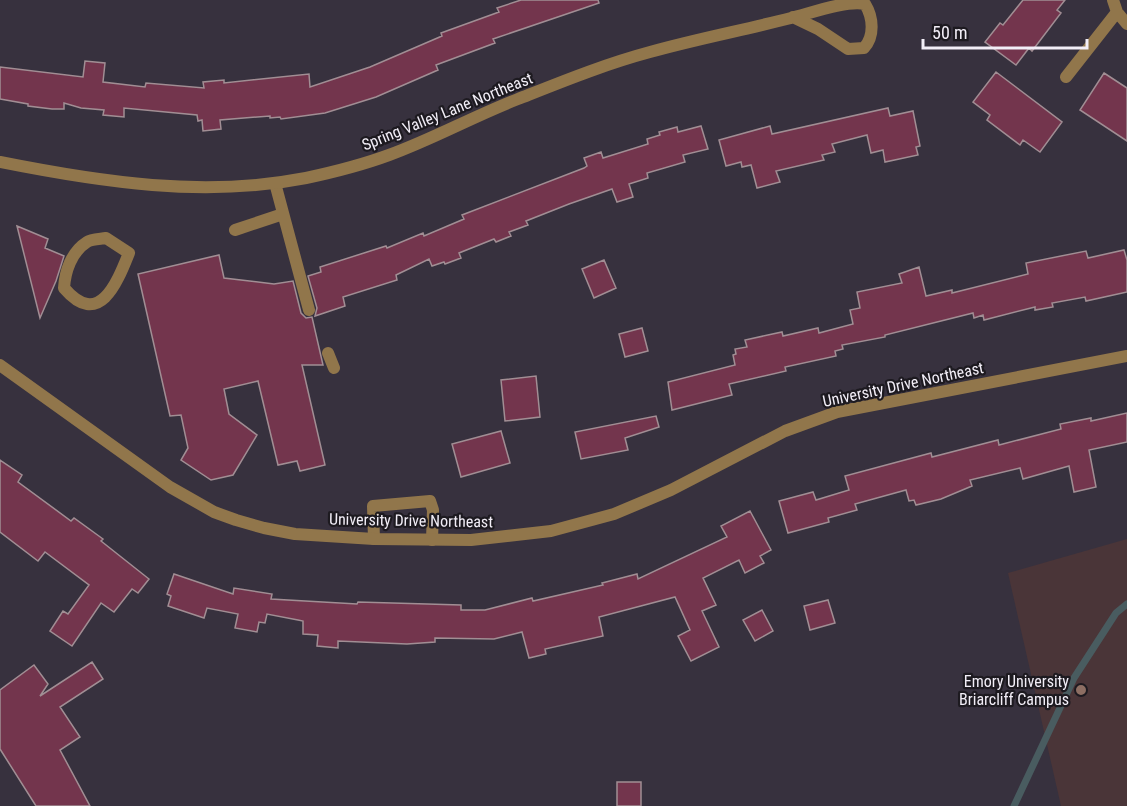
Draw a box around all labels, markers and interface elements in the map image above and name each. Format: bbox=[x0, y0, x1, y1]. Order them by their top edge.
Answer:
scale bar bbox=[923, 12, 1086, 50]
text: 50 m bbox=[932, 22, 967, 43]
street label: Spring Valley Lane Northeast bbox=[359, 68, 536, 154]
street label: University Drive Northeast bbox=[821, 358, 986, 411]
street label: University Drive Northeast bbox=[329, 510, 493, 531]
place label: Emory University Briarcliff Campus bbox=[959, 672, 1069, 709]
marker: Emory University Briarcliff Campus bbox=[1074, 683, 1088, 697]

